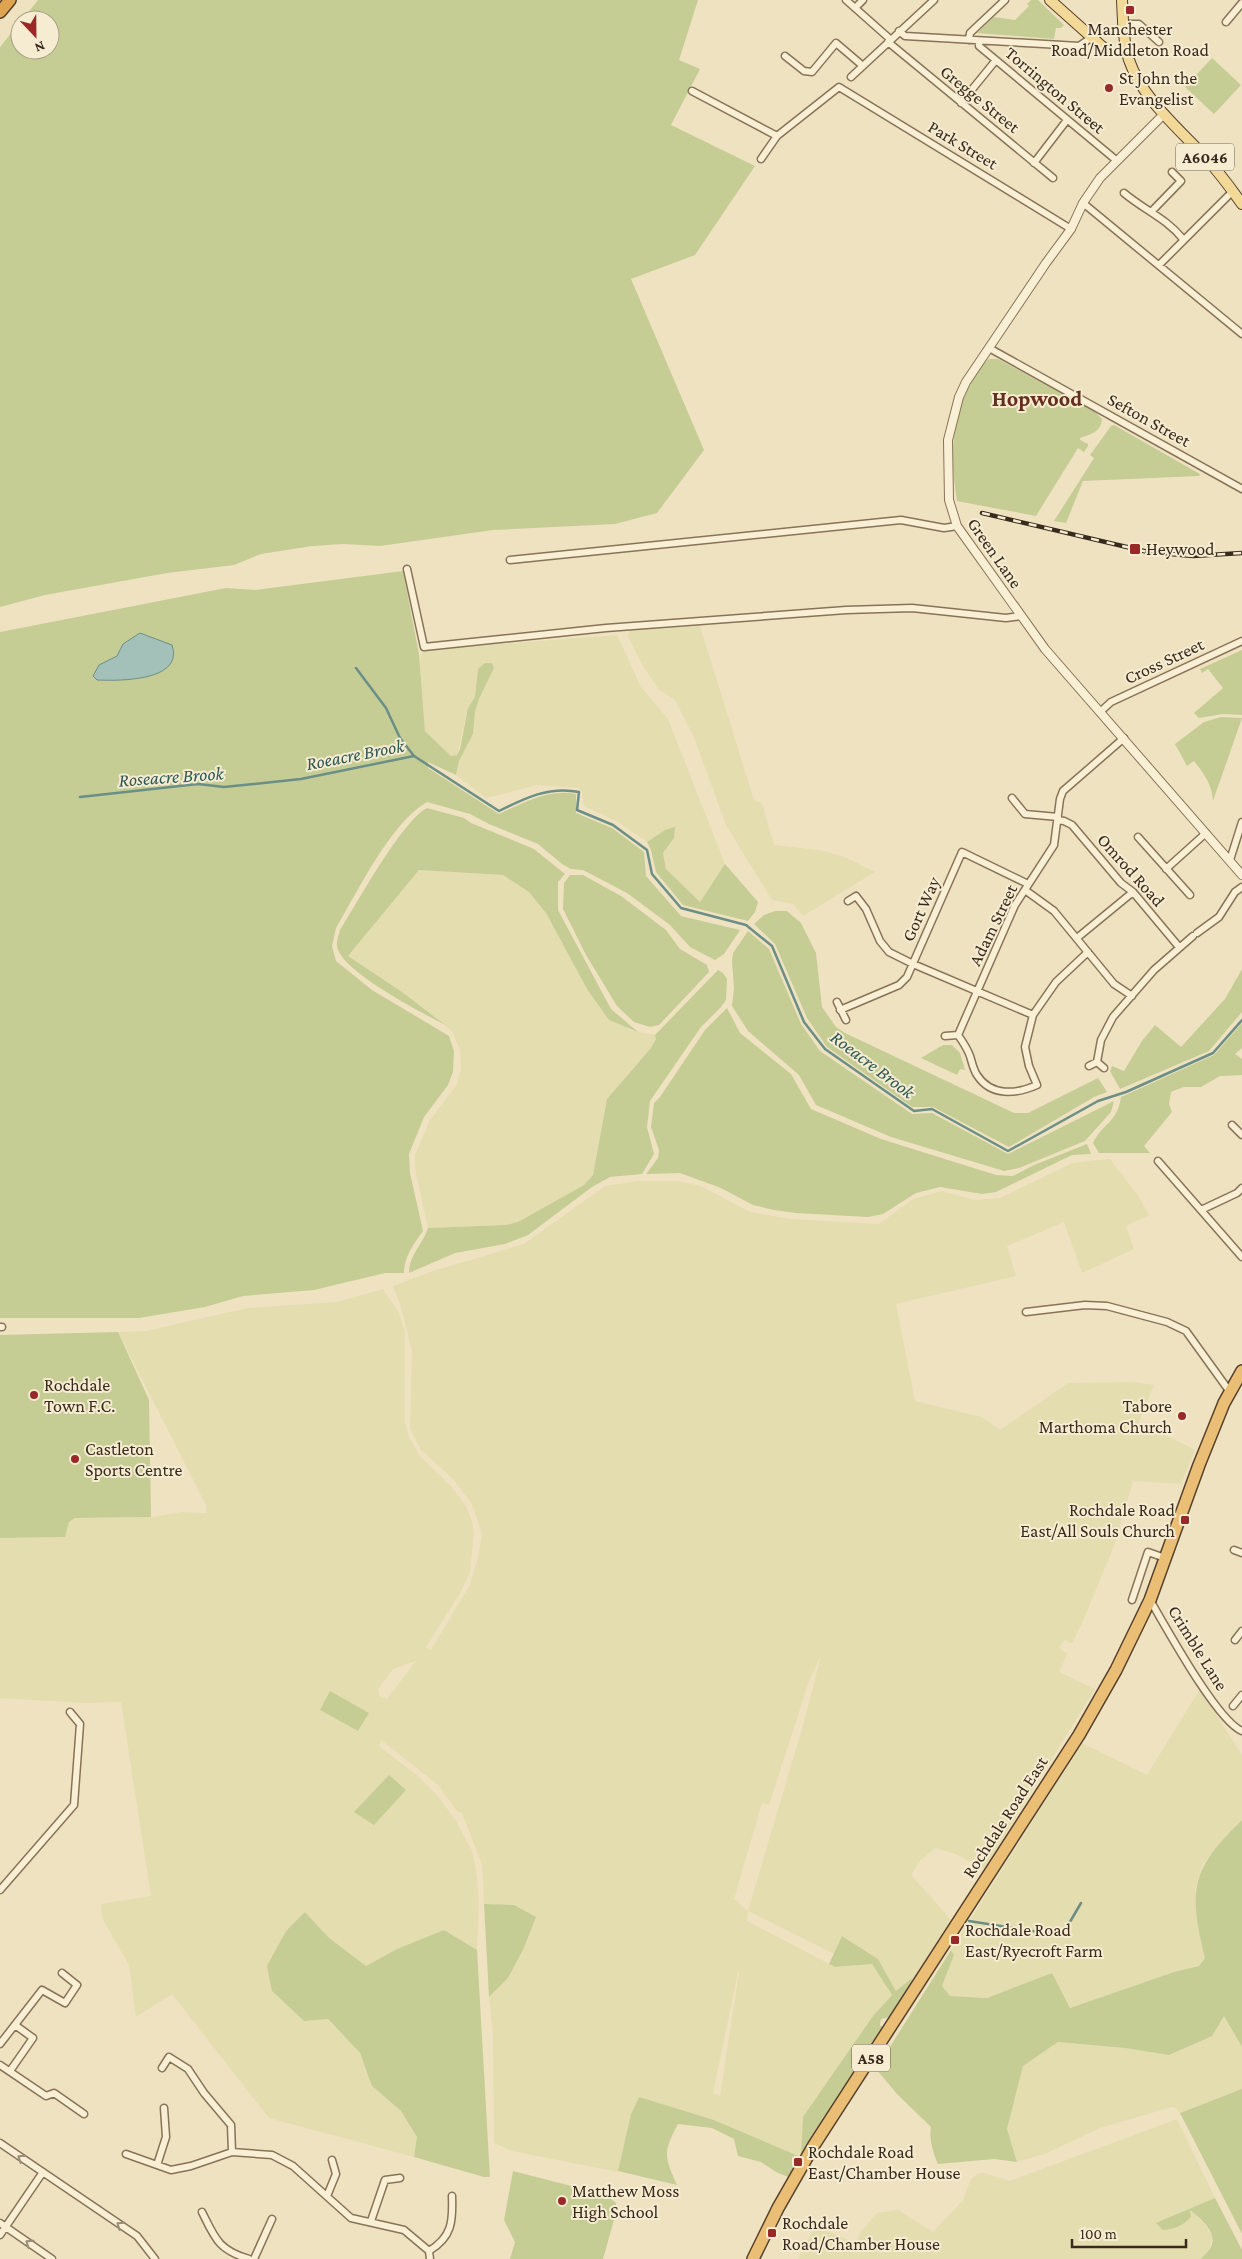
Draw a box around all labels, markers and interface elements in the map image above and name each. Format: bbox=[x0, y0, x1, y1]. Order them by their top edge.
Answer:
marker: Manchester Road/Middleton Road bbox=[1124, 4, 1136, 16]
north arrow bbox=[10, 10, 60, 60]
place label: Manchester Road/Middleton Road bbox=[1051, 19, 1210, 60]
text: N bbox=[32, 38, 47, 56]
street label: Torrington Street bbox=[1001, 43, 1110, 138]
street label: Gregge Street bbox=[936, 61, 1024, 138]
place label: St John the Evangelist bbox=[1119, 68, 1197, 109]
marker: St John the Evangelist bbox=[1103, 82, 1115, 94]
street label: Park Street bbox=[925, 116, 1002, 174]
road number: A6046 bbox=[1176, 144, 1234, 170]
district label: Hopwood bbox=[992, 386, 1082, 411]
street label: Sefton Street bbox=[1104, 389, 1195, 451]
street label: Green Lane bbox=[964, 514, 1027, 592]
place label: Heywood bbox=[1146, 539, 1215, 559]
marker: Heywood bbox=[1128, 542, 1142, 556]
street label: Cross Street bbox=[1121, 633, 1208, 688]
water label: Roeacre Brook bbox=[304, 735, 407, 774]
water label: Roseacre Brook bbox=[118, 762, 225, 791]
street label: Omrod Road bbox=[1093, 830, 1169, 911]
street label: Gort Way bbox=[898, 873, 944, 944]
street label: Adam Street bbox=[965, 880, 1022, 969]
water label: Roeacre Brook bbox=[827, 1026, 919, 1103]
place label: Rochdale Town F.C. bbox=[44, 1375, 115, 1416]
marker: Rochdale Town F.C. bbox=[28, 1389, 40, 1401]
place label: Tabore Marthoma Church bbox=[1039, 1396, 1172, 1437]
marker: Tabore Marthoma Church bbox=[1176, 1410, 1188, 1422]
place label: Castleton Sports Centre bbox=[85, 1439, 182, 1480]
marker: Castleton Sports Centre bbox=[69, 1453, 81, 1465]
place label: Rochdale Road East/All Souls Church bbox=[1020, 1500, 1176, 1541]
marker: Rochdale Road East/All Souls Church bbox=[1179, 1514, 1191, 1526]
street label: Crimble Lane bbox=[1164, 1602, 1232, 1694]
street label: Rochdale Road East bbox=[958, 1752, 1052, 1881]
place label: Rochdale Road East/Ryecroft Farm bbox=[965, 1920, 1103, 1961]
marker: Rochdale Road East/Ryecroft Farm bbox=[949, 1934, 961, 1946]
road number: A58 bbox=[852, 2045, 890, 2072]
place label: Rochdale Road East/Chamber House bbox=[808, 2142, 961, 2183]
one-way arrow bbox=[18, 2155, 27, 2164]
marker: Rochdale Road East/Chamber House bbox=[792, 2156, 804, 2168]
place label: Matthew Moss High School bbox=[572, 2181, 679, 2222]
marker: Matthew Moss High School bbox=[556, 2195, 568, 2207]
place label: Rochdale Road/Chamber House bbox=[782, 2213, 940, 2254]
scale bar bbox=[1072, 2216, 1186, 2248]
one-way arrow bbox=[117, 2222, 126, 2231]
text: 100 m bbox=[1080, 2226, 1117, 2242]
marker: Rochdale Road/Chamber House bbox=[766, 2227, 778, 2239]
one-way arrow bbox=[25, 2240, 35, 2249]

